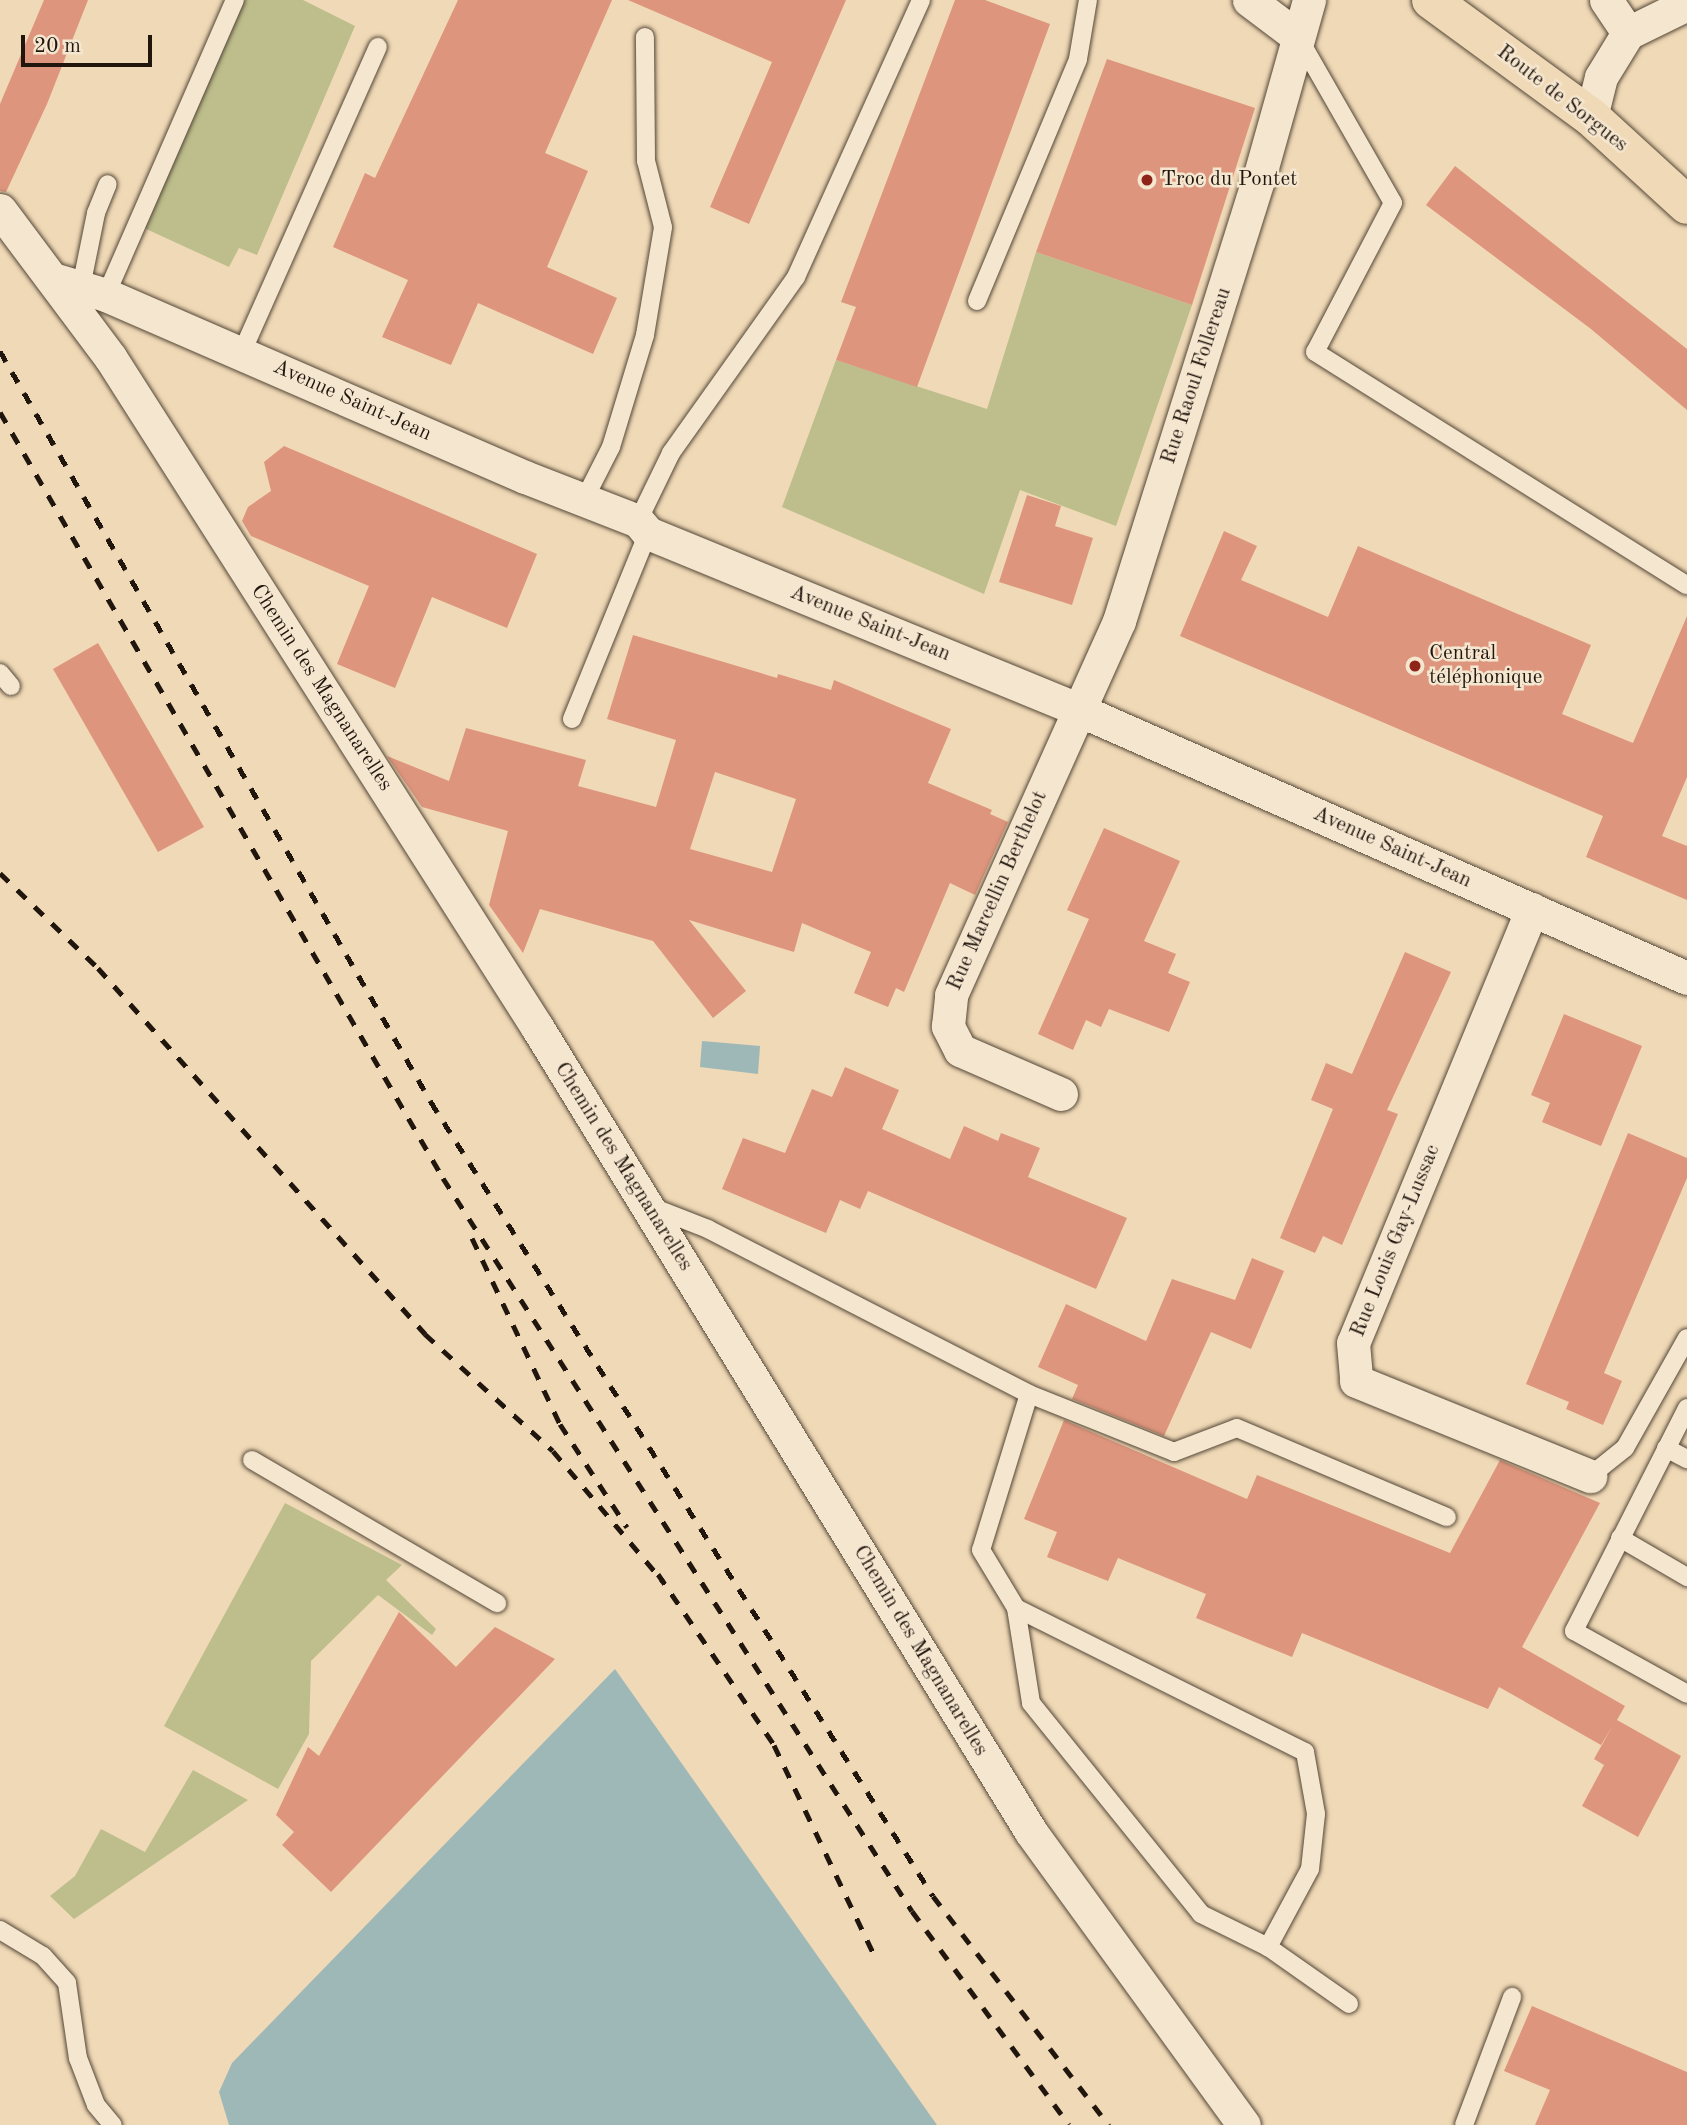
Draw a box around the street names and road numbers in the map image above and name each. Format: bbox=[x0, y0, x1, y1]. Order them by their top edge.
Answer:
street label: Route de Sorgues bbox=[1491, 40, 1633, 158]
street label: Rue Raoul Follereau bbox=[1157, 284, 1237, 468]
street label: Avenue Saint-Jean bbox=[269, 355, 435, 447]
street label: Chemin des Magnanarelles bbox=[245, 580, 397, 796]
street label: Avenue Saint-Jean bbox=[786, 580, 954, 668]
street label: Rue Marcellin Berthelot bbox=[943, 787, 1053, 995]
street label: Avenue Saint-Jean bbox=[1309, 802, 1475, 894]
street label: Chemin des Magnanarelles bbox=[548, 1058, 698, 1276]
street label: Rue Louis Gay-Lussac bbox=[1346, 1141, 1446, 1341]
street label: Chemin des Magnanarelles bbox=[847, 1541, 993, 1761]

